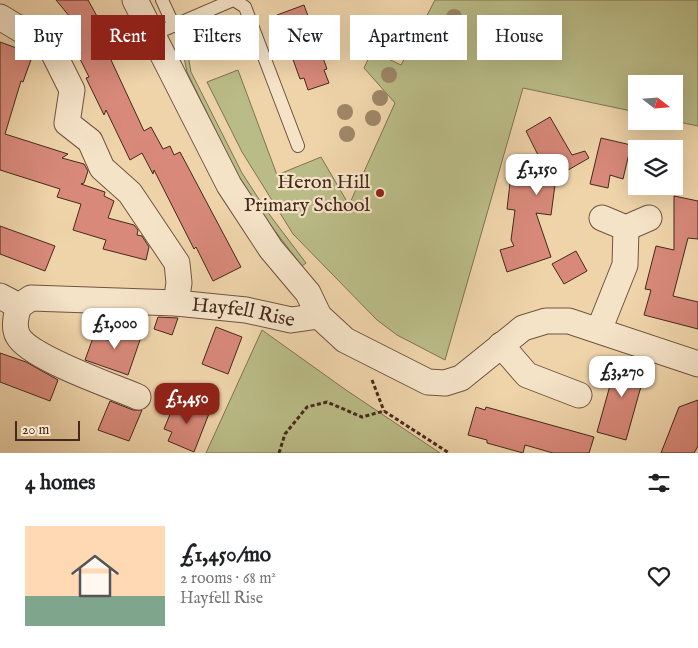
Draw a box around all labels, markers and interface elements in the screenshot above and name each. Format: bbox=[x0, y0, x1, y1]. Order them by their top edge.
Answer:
chip: Buy bbox=[15, 15, 81, 60]
chip: Rent bbox=[91, 15, 165, 60]
chip: Filters bbox=[175, 15, 259, 60]
chip: New bbox=[269, 15, 340, 60]
chip: Apartment bbox=[350, 15, 467, 60]
chip: House bbox=[477, 15, 562, 60]
north arrow bbox=[628, 75, 682, 130]
map controls bbox=[628, 75, 683, 195]
button: layers bbox=[628, 140, 683, 195]
pin: £1,150 bbox=[496, 154, 578, 196]
text: £1,150 bbox=[517, 160, 557, 180]
place label: Heron Hill Primary School bbox=[244, 170, 371, 218]
marker: Heron Hill Primary School bbox=[374, 187, 386, 199]
street label: Hayfell Rise bbox=[191, 292, 297, 333]
pin: £1,000 bbox=[74, 308, 156, 350]
text: £1,000 bbox=[93, 314, 137, 334]
pin: £3,270 bbox=[581, 356, 663, 398]
text: £3,270 bbox=[600, 362, 644, 382]
pin: £1,450 bbox=[146, 382, 228, 425]
text: £1,450 bbox=[165, 389, 209, 409]
scale bar bbox=[15, 418, 80, 441]
text: 20 m bbox=[22, 421, 49, 439]
icon: filters bbox=[645, 469, 673, 497]
text: 4 homes bbox=[25, 470, 95, 497]
text: £1,450/mo bbox=[180, 542, 271, 569]
icon: home bbox=[65, 546, 125, 606]
icon: heart bbox=[645, 562, 673, 590]
text: 2 rooms · 68 m² bbox=[180, 569, 276, 589]
text: Hayfell Rise bbox=[180, 589, 263, 609]

